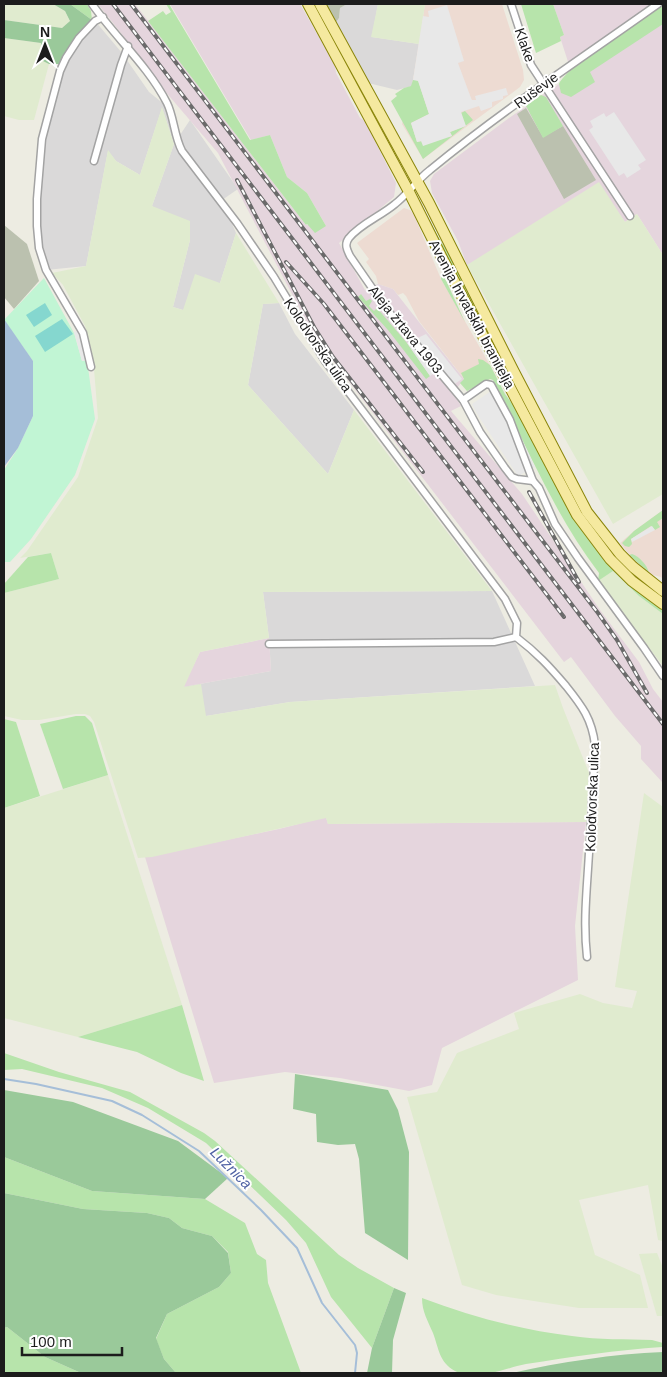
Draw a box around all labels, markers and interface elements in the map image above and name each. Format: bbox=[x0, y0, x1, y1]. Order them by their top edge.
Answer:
north arrow bbox=[20, 20, 70, 70]
text: N bbox=[40, 24, 50, 40]
street label: Klake bbox=[512, 26, 538, 64]
street label: Ruševje bbox=[511, 69, 561, 111]
street label: Avenija hrvatskih branitelja bbox=[426, 237, 518, 391]
street label: Aleja žrtava 1903. bbox=[366, 282, 448, 380]
street label: Kolodvorska ulica bbox=[281, 295, 355, 395]
street label: Kolodvorska ulica bbox=[582, 742, 602, 852]
water label: Lužnica bbox=[207, 1143, 256, 1192]
scale bar bbox=[22, 1324, 122, 1356]
text: 100 m bbox=[30, 1333, 72, 1350]

